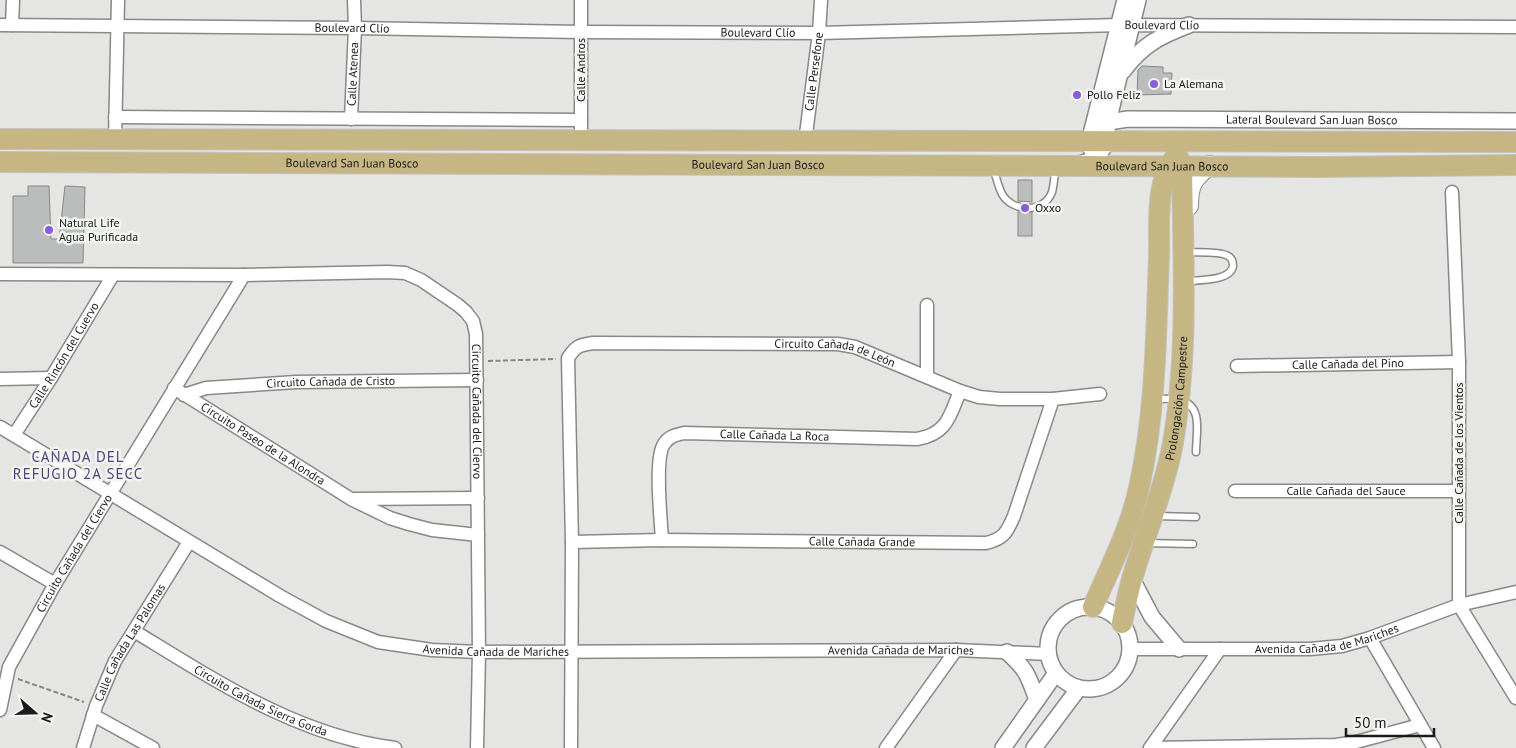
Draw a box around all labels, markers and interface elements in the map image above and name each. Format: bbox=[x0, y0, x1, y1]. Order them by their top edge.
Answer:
street label: Boulevard Clío bbox=[1124, 17, 1199, 32]
street label: Boulevard Clío bbox=[315, 20, 390, 36]
street label: Boulevard Clío bbox=[720, 25, 795, 40]
street label: Calle Persefone bbox=[801, 31, 826, 112]
street label: Calle Andros bbox=[573, 38, 588, 102]
street label: Calle Atenea bbox=[344, 42, 361, 106]
place label: La Alemana bbox=[1164, 76, 1224, 91]
marker: La Alemana bbox=[1148, 78, 1160, 90]
place label: Pollo Feliz bbox=[1087, 87, 1141, 102]
marker: Pollo Feliz bbox=[1071, 89, 1083, 101]
street label: Lateral Boulevard San Juan Bosco bbox=[1226, 112, 1398, 127]
street label: Boulevard San Juan Bosco bbox=[286, 155, 418, 171]
street label: Boulevard San Juan Bosco bbox=[692, 157, 824, 172]
street label: Boulevard San Juan Bosco bbox=[1096, 158, 1228, 174]
place label: Oxxo bbox=[1035, 200, 1061, 215]
marker: Oxxo bbox=[1019, 202, 1031, 214]
place label: Natural Life Agua Purificada bbox=[59, 215, 138, 244]
marker: Natural Life Agua Purificada bbox=[43, 224, 55, 236]
street label: Calle Rincón del Cuervo bbox=[25, 299, 102, 411]
street label: Circuito Cañada de León bbox=[774, 336, 898, 370]
street label: Prolongación Campestre bbox=[1162, 336, 1190, 462]
street label: Circuito Cañada del Ciervo bbox=[469, 344, 485, 479]
street label: Calle Cañada del Pino bbox=[1292, 355, 1404, 372]
street label: Circuito Cañada de Cristo bbox=[266, 373, 395, 391]
street label: Calle Cañada de los Vientos bbox=[1451, 382, 1466, 524]
street label: Circuito Paseo de la Alondra bbox=[198, 399, 328, 488]
street label: Calle Cañada La Roca bbox=[720, 426, 829, 444]
district label: CAÑADA DEL REFUGIO 2A SECC bbox=[13, 447, 143, 483]
street label: Calle Cañada del Sauce bbox=[1286, 483, 1406, 498]
street label: Circuito Cañada del Ciervo bbox=[33, 491, 115, 615]
street label: Calle Cañada Grande bbox=[809, 533, 915, 549]
street label: Calle Cañada Las Palomas bbox=[91, 581, 168, 704]
street label: Avenida Cañada de Mariches bbox=[1255, 620, 1400, 656]
street label: Avenida Cañada de Mariches bbox=[422, 641, 569, 659]
street label: Avenida Cañada de Mariches bbox=[828, 642, 974, 658]
street label: Circuito Cañada Sierra Gorda bbox=[191, 661, 330, 739]
north arrow bbox=[10, 688, 60, 738]
scale bar bbox=[1346, 706, 1434, 738]
text: N bbox=[37, 710, 57, 725]
text: 50 m bbox=[1354, 713, 1387, 732]

